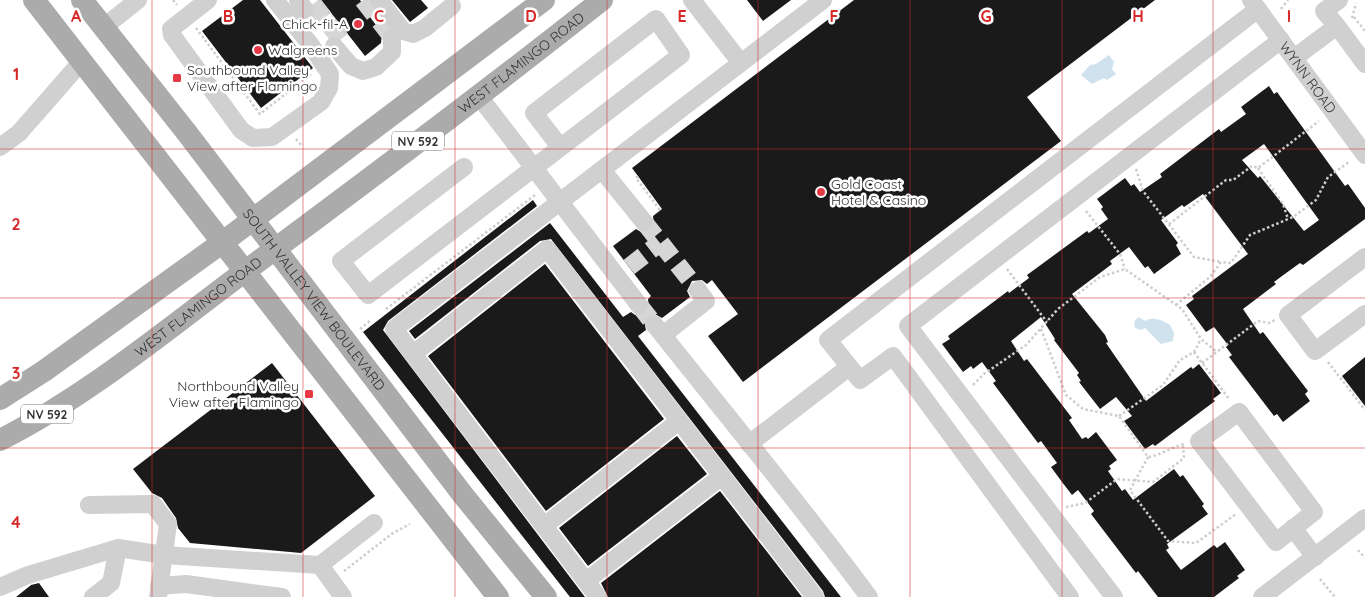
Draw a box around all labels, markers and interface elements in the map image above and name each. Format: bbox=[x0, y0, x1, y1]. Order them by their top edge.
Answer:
text: A bbox=[71, 6, 82, 26]
text: B bbox=[223, 6, 233, 26]
text: C bbox=[374, 6, 384, 26]
text: E bbox=[677, 6, 687, 26]
text: F bbox=[830, 6, 839, 26]
text: G bbox=[980, 6, 992, 26]
text: H bbox=[1132, 6, 1144, 26]
text: I bbox=[1287, 6, 1291, 26]
street label: WEST FLAMINGO ROAD bbox=[453, 10, 587, 116]
place label: Chick-fil-A bbox=[282, 15, 348, 33]
marker: Chick-fil-A bbox=[352, 18, 364, 30]
street label: WYNN ROAD bbox=[1276, 38, 1340, 117]
place label: Walgreens bbox=[268, 41, 337, 59]
marker: Walgreens bbox=[252, 44, 264, 56]
place label: Southbound Valley View after Flamingo bbox=[187, 61, 317, 95]
text: 1 bbox=[13, 64, 19, 84]
marker: Southbound Valley View after Flamingo bbox=[171, 72, 183, 84]
road number: NV 592 bbox=[392, 132, 444, 150]
place label: Gold Coast Hotel & Casino bbox=[831, 175, 926, 209]
marker: Gold Coast Hotel & Casino bbox=[815, 186, 827, 198]
street label: SOUTH VALLEY VIEW BOULEVARD bbox=[239, 205, 389, 394]
text: 2 bbox=[11, 214, 21, 234]
street label: WEST FLAMINGO ROAD bbox=[131, 253, 265, 361]
text: 3 bbox=[12, 363, 20, 383]
place label: Northbound Valley View after Flamingo bbox=[169, 377, 299, 411]
marker: Northbound Valley View after Flamingo bbox=[303, 388, 315, 400]
road number: NV 592 bbox=[21, 404, 73, 424]
text: 4 bbox=[11, 512, 21, 532]

